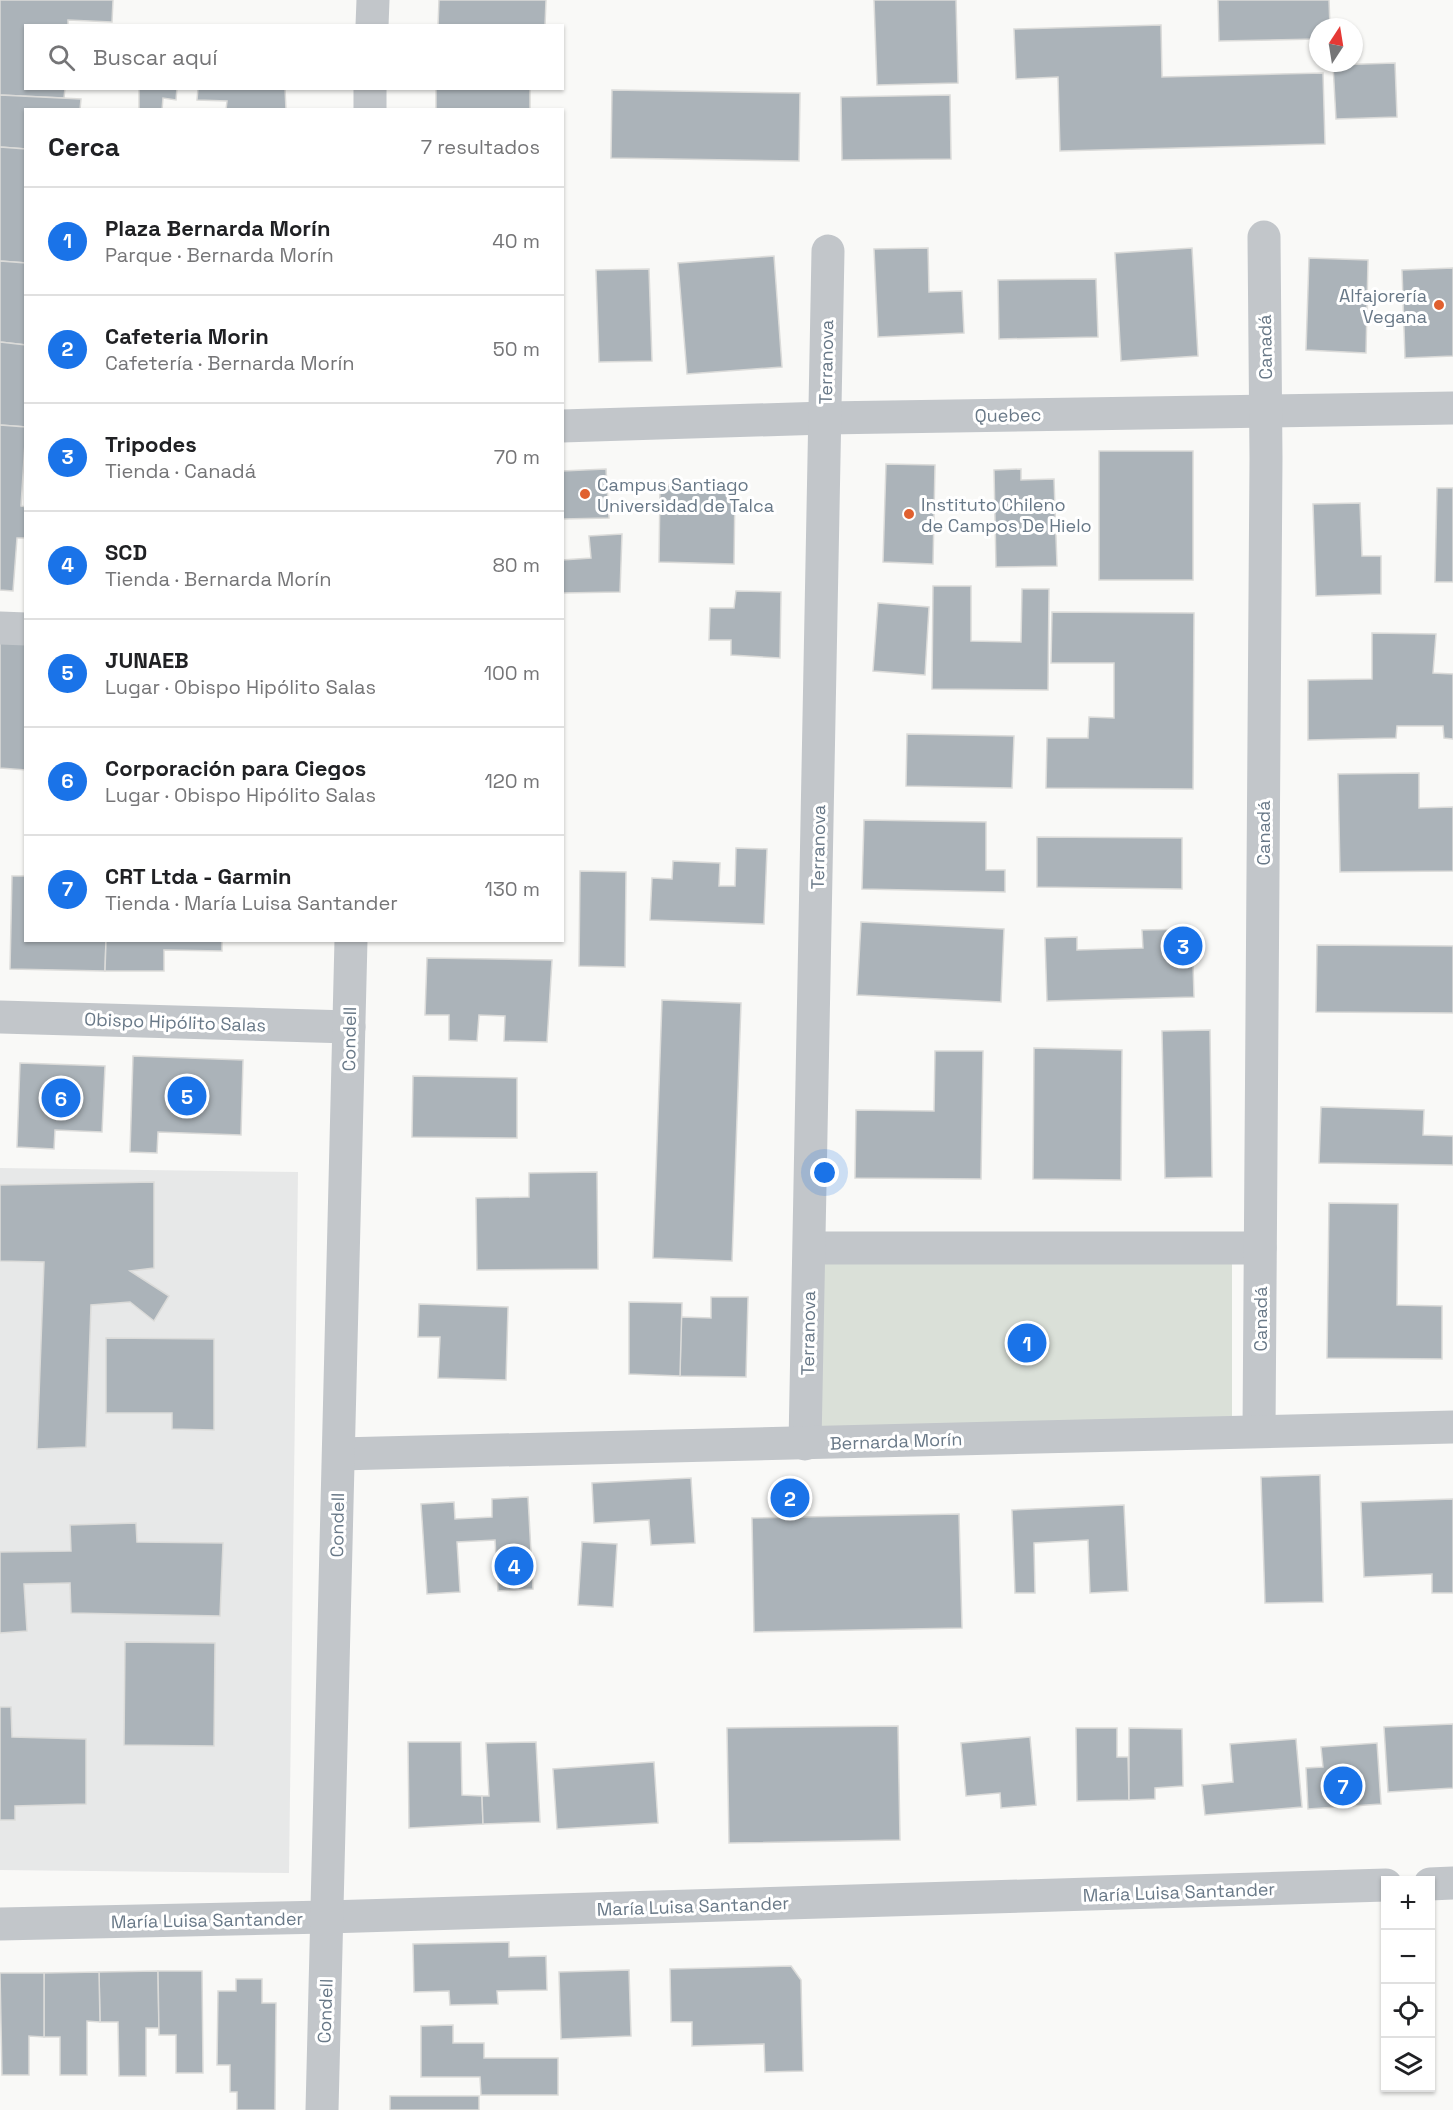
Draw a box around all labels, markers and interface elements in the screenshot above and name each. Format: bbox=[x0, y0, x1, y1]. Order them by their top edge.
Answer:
north arrow bbox=[1309, 18, 1363, 72]
search box bbox=[24, 24, 564, 90]
icon: search bbox=[45, 41, 78, 74]
text: Buscar aquí bbox=[93, 43, 218, 71]
text: Cerca bbox=[48, 130, 120, 164]
text: 7 resultados bbox=[421, 134, 540, 160]
text: Plaza Bernarda Morín bbox=[105, 214, 330, 242]
text: 1 bbox=[63, 228, 72, 254]
text: 40 m bbox=[492, 228, 540, 254]
text: Parque · Bernarda Morín bbox=[105, 242, 334, 268]
place label: Alfajorería Vegana bbox=[1339, 284, 1427, 328]
marker: Alfajorería Vegana bbox=[1432, 298, 1446, 312]
street label: Canadá bbox=[1253, 314, 1277, 380]
street label: Terranova bbox=[814, 319, 838, 405]
text: Cafeteria Morin bbox=[105, 322, 269, 350]
text: 2 bbox=[62, 336, 73, 362]
text: 50 m bbox=[493, 336, 540, 362]
text: Cafetería · Bernarda Morín bbox=[105, 350, 355, 376]
street label: Quebec bbox=[974, 403, 1042, 427]
text: Tripodes bbox=[105, 430, 197, 458]
text: 3 bbox=[61, 444, 74, 470]
text: 70 m bbox=[494, 444, 540, 470]
text: Tienda · Canadá bbox=[105, 458, 256, 484]
place label: Campus Santiago Universidad de Talca bbox=[597, 473, 774, 517]
marker: Campus Santiago Universidad de Talca bbox=[578, 487, 592, 501]
place label: Instituto Chileno de Campos De Hielo bbox=[921, 493, 1092, 537]
marker: Instituto Chileno de Campos De Hielo bbox=[902, 507, 916, 521]
text: SCD bbox=[105, 538, 147, 566]
text: 4 bbox=[61, 552, 74, 578]
text: 80 m bbox=[492, 552, 540, 578]
text: Tienda · Bernarda Morín bbox=[105, 566, 331, 592]
text: JUNAEB bbox=[105, 646, 189, 674]
text: 5 bbox=[62, 660, 74, 686]
text: 100 m bbox=[484, 660, 540, 686]
text: Lugar · Obispo Hipólito Salas bbox=[105, 674, 376, 700]
text: Corporación para Ciegos bbox=[105, 754, 366, 782]
text: 6 bbox=[61, 768, 74, 794]
text: 120 m bbox=[484, 768, 540, 794]
text: Lugar · Obispo Hipólito Salas bbox=[105, 782, 376, 808]
street label: Canadá bbox=[1252, 801, 1275, 866]
street label: Terranova bbox=[806, 804, 830, 890]
text: CRT Ltda - Garmin bbox=[105, 862, 292, 890]
text: 7 bbox=[62, 876, 73, 902]
text: 130 m bbox=[484, 876, 540, 902]
text: Tienda · María Luisa Santander bbox=[105, 890, 398, 916]
pin: 3 bbox=[1164, 924, 1202, 968]
street label: Condell bbox=[337, 1006, 361, 1072]
street label: Obispo Hipólito Salas bbox=[84, 1007, 266, 1037]
pin: 5 bbox=[168, 1074, 207, 1118]
pin: 6 bbox=[42, 1076, 80, 1120]
your location bbox=[810, 1158, 839, 1187]
street label: Canadá bbox=[1249, 1287, 1272, 1352]
street label: Terranova bbox=[796, 1290, 820, 1376]
pin: 1 bbox=[1008, 1320, 1046, 1366]
street label: Bernarda Morín bbox=[829, 1427, 963, 1455]
pin: 2 bbox=[770, 1476, 810, 1520]
street label: Condell bbox=[325, 1492, 349, 1558]
pin: 4 bbox=[494, 1544, 534, 1588]
pin: 7 bbox=[1324, 1764, 1362, 1808]
map controls bbox=[1381, 1876, 1435, 2092]
button: + bbox=[1381, 1876, 1435, 1930]
street label: María Luisa Santander bbox=[1082, 1877, 1276, 1907]
street label: María Luisa Santander bbox=[596, 1891, 790, 1921]
street label: María Luisa Santander bbox=[111, 1907, 304, 1933]
button: − bbox=[1381, 1930, 1435, 1984]
street label: Condell bbox=[312, 1978, 338, 2044]
button: locate bbox=[1381, 1984, 1435, 2038]
button: layers bbox=[1381, 2038, 1435, 2092]

